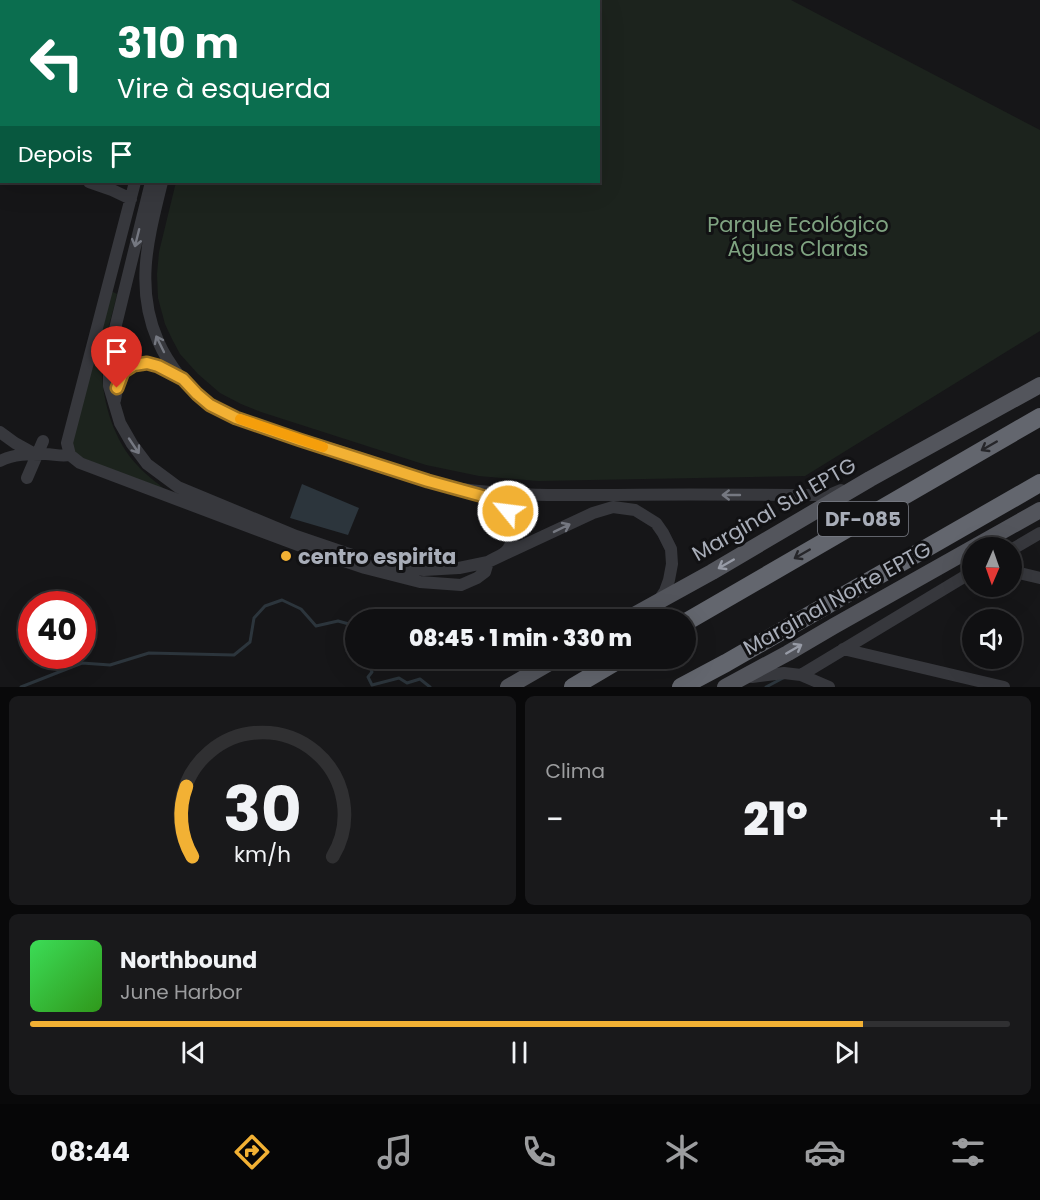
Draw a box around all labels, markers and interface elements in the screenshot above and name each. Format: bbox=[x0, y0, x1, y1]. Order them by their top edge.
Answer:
text: 310 m bbox=[117, 14, 239, 73]
icon: left bbox=[18, 24, 96, 102]
text: Vire à esquerda bbox=[117, 70, 331, 107]
icon: arrive bbox=[105, 138, 138, 171]
text: Depois bbox=[18, 139, 93, 170]
park label: Parque Ecológico Águas Claras bbox=[707, 210, 889, 263]
one-way arrow bbox=[130, 229, 142, 248]
pin bbox=[91, 326, 142, 388]
icon: arrive bbox=[100, 335, 133, 368]
one-way arrow bbox=[153, 335, 165, 353]
one-way arrow bbox=[128, 437, 140, 453]
one-way arrow bbox=[981, 440, 998, 452]
street label: Marginal Sul EPTG bbox=[687, 450, 861, 568]
position arrow bbox=[476, 479, 540, 543]
one-way arrow bbox=[721, 489, 741, 501]
road number: DF-085 bbox=[818, 502, 908, 536]
one-way arrow bbox=[553, 521, 571, 533]
street label: Marginal Norte EPTG bbox=[738, 534, 936, 662]
north arrow bbox=[962, 537, 1022, 597]
map controls bbox=[962, 537, 1022, 669]
place label: centro espirita bbox=[298, 542, 456, 571]
marker: centro espirita bbox=[279, 549, 293, 563]
one-way arrow bbox=[794, 549, 811, 561]
one-way arrow bbox=[718, 558, 735, 570]
speed limit sign: 40 bbox=[18, 591, 96, 669]
button: sound bbox=[962, 609, 1022, 669]
text: 08:45 · 1 min · 330 m bbox=[409, 623, 632, 654]
one-way arrow bbox=[785, 643, 802, 655]
text: Clima bbox=[546, 757, 605, 785]
text: 30 bbox=[223, 765, 301, 853]
text: 21° bbox=[743, 788, 808, 851]
text: − bbox=[546, 796, 564, 843]
text: + bbox=[987, 796, 1010, 843]
text: km/h bbox=[234, 840, 291, 871]
text: Northbound bbox=[120, 945, 257, 976]
text: June Harbor bbox=[120, 978, 243, 1006]
icon: previous bbox=[177, 1036, 210, 1069]
icon: pause bbox=[503, 1036, 536, 1069]
icon: next bbox=[830, 1036, 863, 1069]
icon: directions bbox=[231, 1131, 273, 1173]
icon: music bbox=[374, 1131, 416, 1173]
icon: phone bbox=[518, 1131, 560, 1173]
icon: climate bbox=[661, 1131, 703, 1173]
icon: car bbox=[804, 1131, 846, 1173]
icon: filters bbox=[947, 1131, 989, 1173]
text: 08:44 bbox=[51, 1133, 130, 1170]

